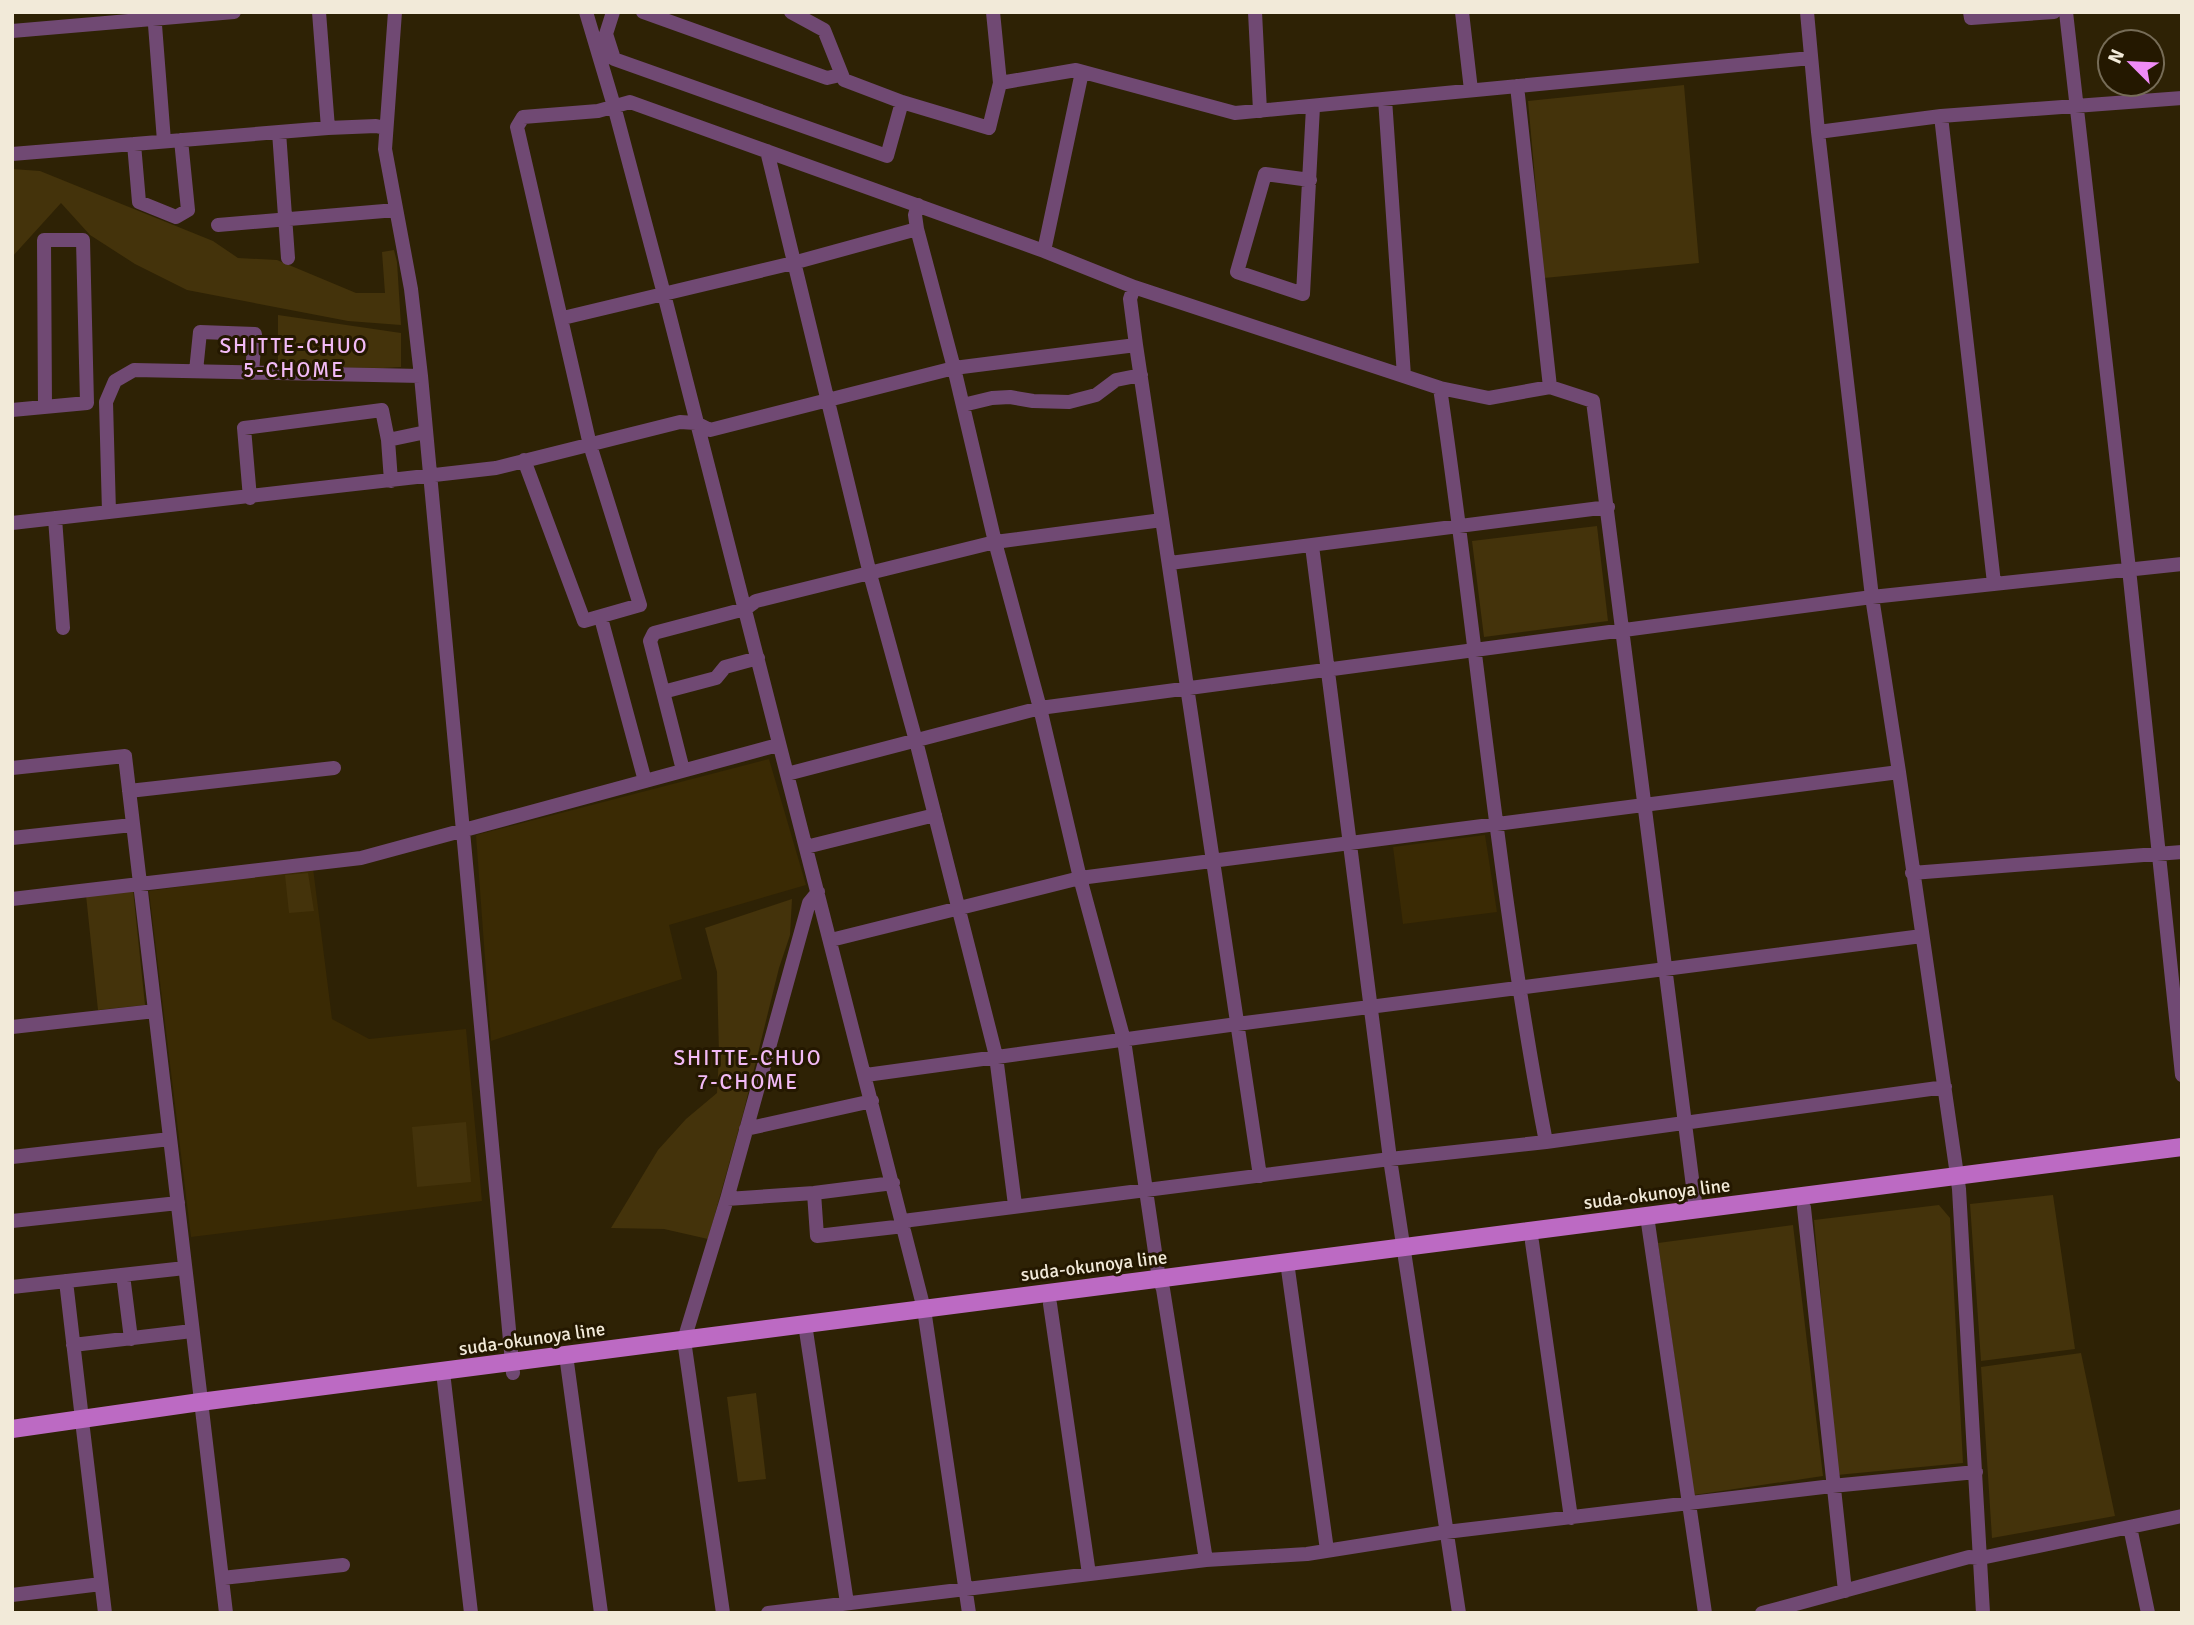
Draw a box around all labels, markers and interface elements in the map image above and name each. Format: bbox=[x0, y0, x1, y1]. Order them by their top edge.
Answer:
north arrow bbox=[2096, 28, 2166, 98]
text: N bbox=[2103, 46, 2130, 67]
district label: SHITTE-CHUO 5-CHOME bbox=[219, 333, 369, 383]
district label: SHITTE-CHUO 7-CHOME bbox=[673, 1045, 823, 1095]
street label: suda-okunoya line bbox=[1582, 1173, 1732, 1215]
street label: suda-okunoya line bbox=[1019, 1245, 1169, 1287]
street label: suda-okunoya line bbox=[457, 1317, 607, 1361]

